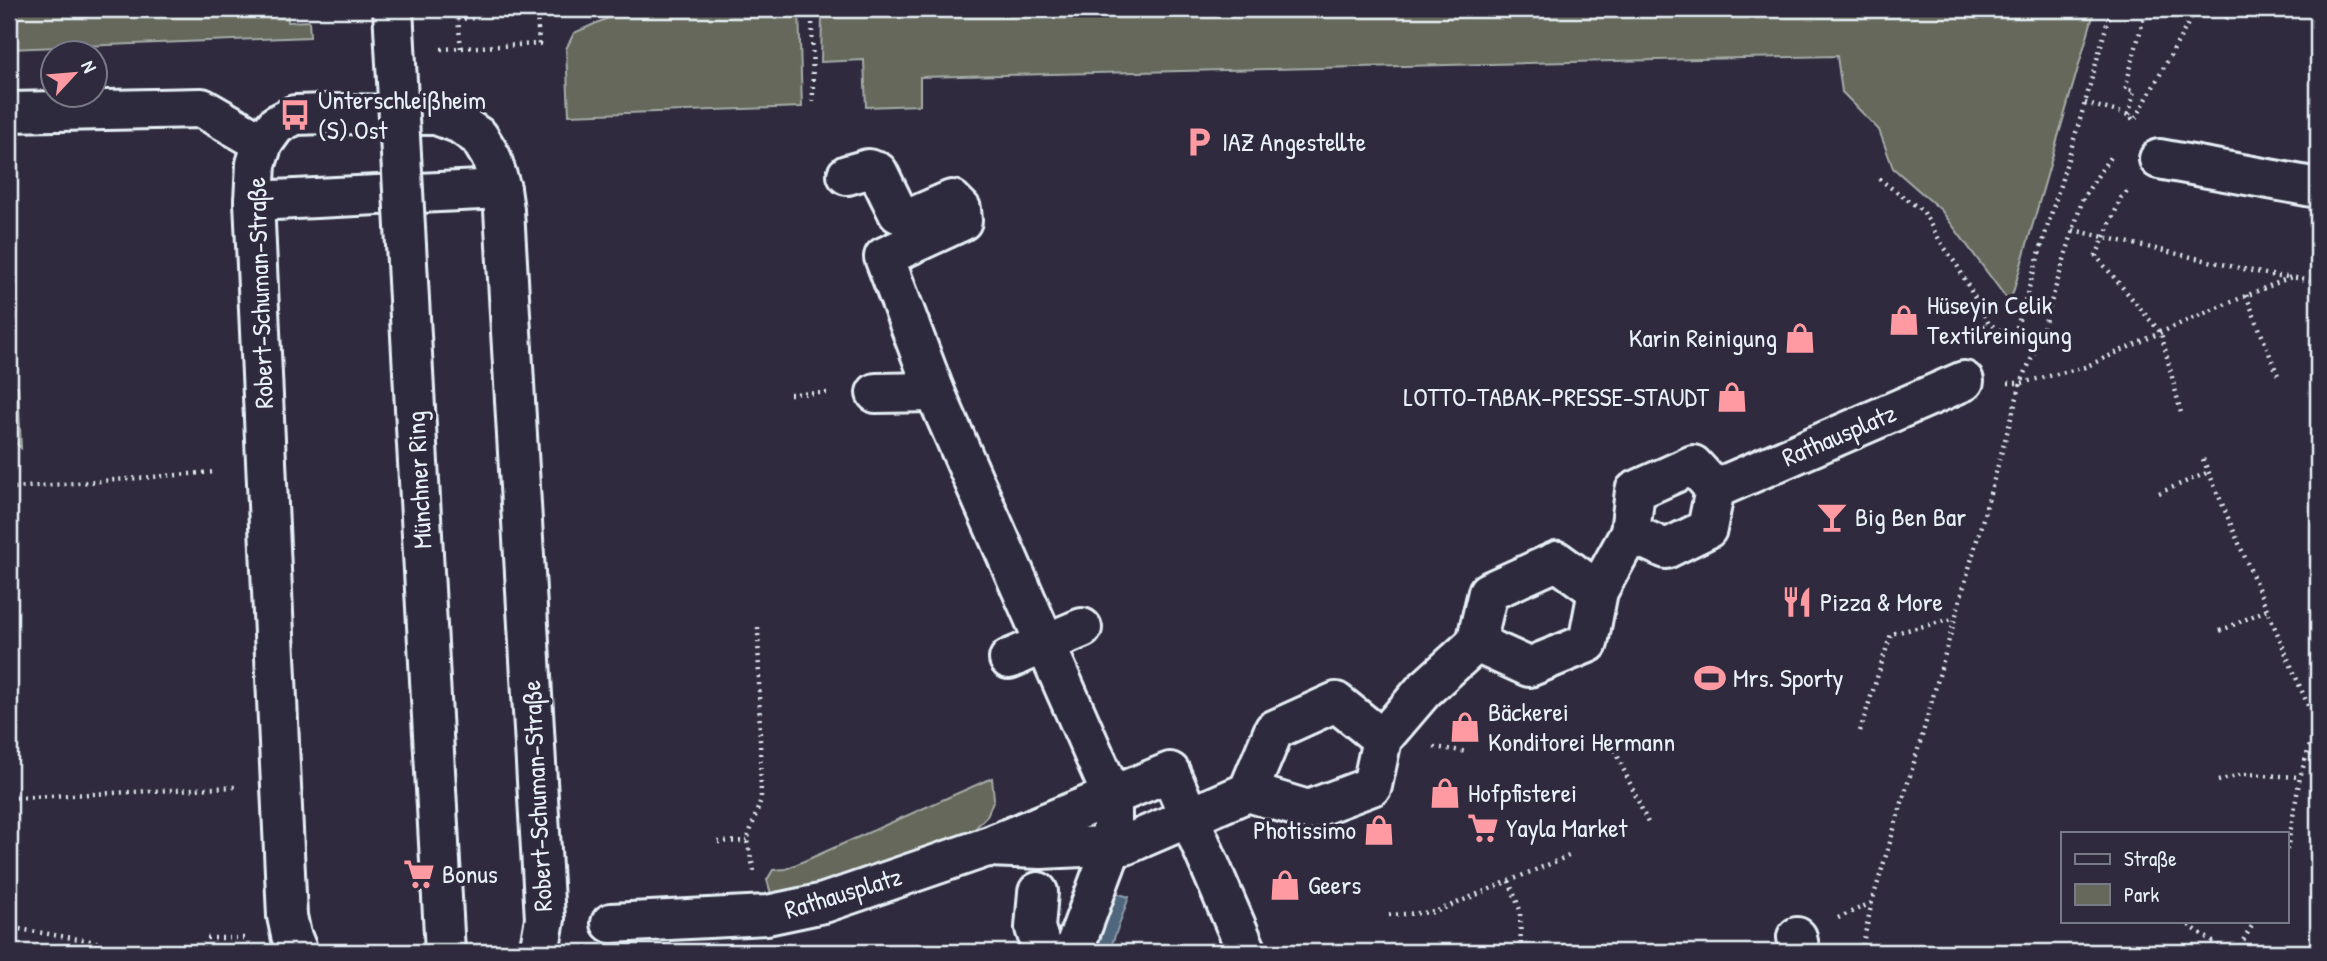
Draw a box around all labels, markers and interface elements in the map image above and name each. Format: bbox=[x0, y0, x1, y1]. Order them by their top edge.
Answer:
north arrow bbox=[38, 38, 108, 108]
text: N bbox=[75, 56, 103, 77]
place label: Unterschleißheim (S) Ost bbox=[318, 82, 486, 147]
bus stop icon: Unterschleißheim (S) Ost bbox=[278, 98, 312, 132]
place label: IAZ Angestellte bbox=[1222, 124, 1366, 159]
parking icon: IAZ Angestellte bbox=[1182, 125, 1216, 159]
street label: Robert-Schuman-Straße bbox=[238, 177, 281, 409]
place label: Hüseyin Celik Textilreinigung bbox=[1927, 287, 2072, 352]
shop icon: Hüseyin Celik Textilreinigung bbox=[1887, 303, 1921, 337]
place label: Karin Reinigung bbox=[1629, 320, 1777, 355]
shop icon: Karin Reinigung bbox=[1783, 321, 1817, 355]
place label: LOTTO-TABAK-PRESSE-STAUDT bbox=[1403, 379, 1710, 414]
shop icon: LOTTO-TABAK-PRESSE-STAUDT bbox=[1715, 380, 1749, 414]
street label: Rathausplatz bbox=[1776, 395, 1901, 474]
street label: Münchner Ring bbox=[397, 410, 440, 550]
place label: Big Ben Bar bbox=[1855, 499, 1966, 534]
bar icon: Big Ben Bar bbox=[1815, 500, 1849, 534]
place label: Pizza & More bbox=[1820, 584, 1943, 619]
restaurant icon: Pizza & More bbox=[1780, 585, 1814, 619]
place label: Mrs. Sporty bbox=[1733, 660, 1844, 695]
sports icon: Mrs. Sporty bbox=[1693, 661, 1727, 695]
street label: Robert-Schuman-Straße bbox=[513, 680, 560, 913]
place label: Bäckerei Konditorei Hermann bbox=[1488, 694, 1675, 759]
shop icon: Bäckerei Konditorei Hermann bbox=[1448, 710, 1482, 744]
place label: Hofpfisterei bbox=[1468, 775, 1577, 810]
shop icon: Hofpfisterei bbox=[1428, 776, 1462, 810]
place label: Yayla Market bbox=[1506, 810, 1629, 845]
supermarket icon: Yayla Market bbox=[1466, 811, 1500, 845]
place label: Photissimo bbox=[1253, 812, 1356, 847]
shop icon: Photissimo bbox=[1362, 813, 1396, 847]
legend bbox=[2061, 832, 2288, 922]
text: Straße bbox=[2124, 844, 2177, 873]
place label: Bonus bbox=[442, 856, 498, 891]
supermarket icon: Bonus bbox=[402, 857, 436, 891]
street label: Rathausplatz bbox=[780, 858, 906, 927]
place label: Geers bbox=[1308, 867, 1361, 902]
shop icon: Geers bbox=[1268, 868, 1302, 902]
text: Park bbox=[2124, 880, 2159, 909]

